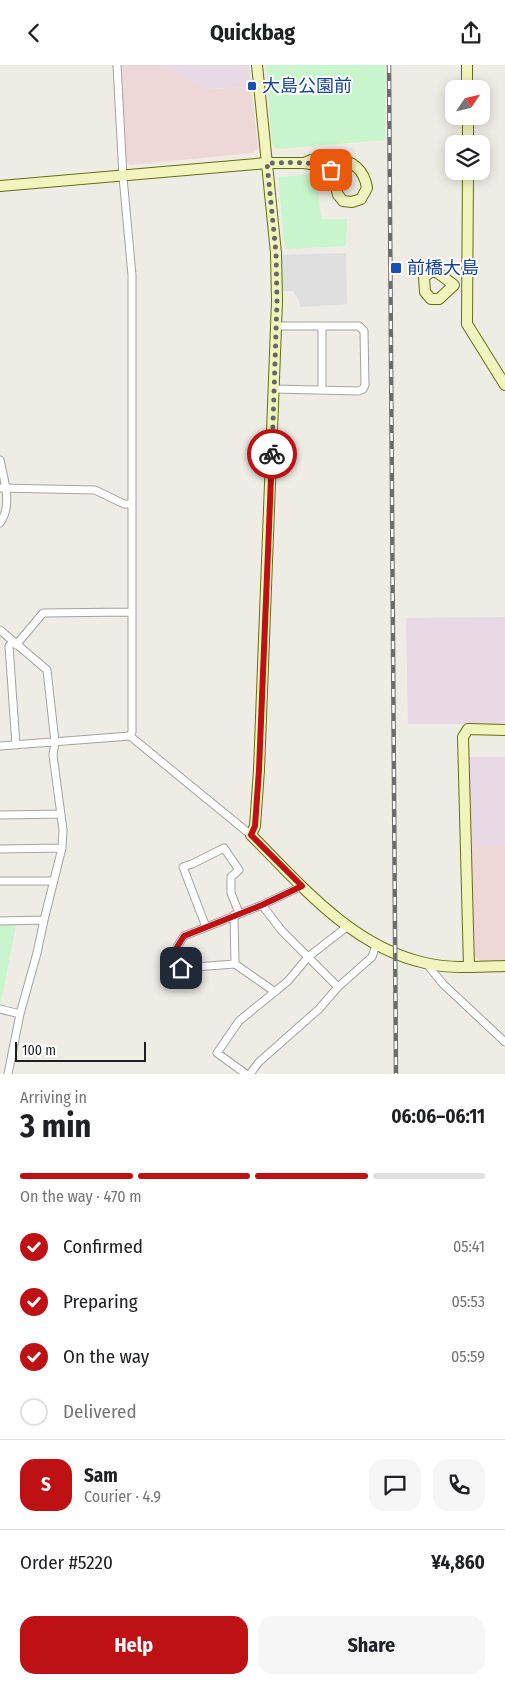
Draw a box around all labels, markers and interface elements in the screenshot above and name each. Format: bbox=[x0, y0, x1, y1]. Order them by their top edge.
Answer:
icon: back bbox=[20, 19, 48, 47]
text: Quickbag bbox=[210, 19, 295, 46]
icon: share bbox=[457, 19, 485, 47]
place label: 大島公園前 bbox=[262, 75, 352, 97]
marker: 大島公園前 bbox=[246, 80, 258, 92]
north arrow bbox=[445, 80, 490, 125]
map controls bbox=[445, 80, 490, 180]
button: layers bbox=[445, 135, 490, 180]
pin bbox=[310, 149, 352, 191]
icon: bag bbox=[317, 156, 345, 184]
place label: 前橋大島 bbox=[407, 257, 479, 279]
marker: 前橋大島 bbox=[389, 261, 403, 275]
courier bbox=[247, 429, 297, 479]
icon: bike bbox=[258, 440, 286, 468]
pin bbox=[160, 947, 202, 989]
icon: home bbox=[167, 954, 195, 982]
scale bar bbox=[15, 1039, 146, 1062]
text: 100 m bbox=[22, 1042, 56, 1059]
text: Arriving in bbox=[20, 1088, 87, 1107]
text: 06:06–06:11 bbox=[391, 1105, 485, 1128]
text: 3 min bbox=[20, 1107, 91, 1145]
text: On the way · 470 m bbox=[20, 1187, 142, 1206]
icon: check bbox=[20, 1233, 48, 1261]
text: Confirmed bbox=[63, 1235, 143, 1258]
text: 05:41 bbox=[453, 1237, 485, 1256]
icon: check bbox=[20, 1288, 48, 1316]
text: Preparing bbox=[63, 1290, 138, 1313]
text: 05:53 bbox=[451, 1292, 485, 1311]
icon: check bbox=[20, 1343, 48, 1371]
text: On the way bbox=[63, 1345, 149, 1368]
text: 05:59 bbox=[451, 1347, 485, 1366]
text: Delivered bbox=[63, 1400, 137, 1423]
button: chat bbox=[369, 1459, 421, 1511]
button: phone bbox=[433, 1459, 485, 1511]
text: Sam bbox=[84, 1464, 118, 1487]
text: S bbox=[41, 1473, 51, 1496]
text: Courier · 4.9 bbox=[84, 1487, 161, 1506]
text: Order #5220 bbox=[20, 1551, 113, 1574]
text: ¥4,860 bbox=[431, 1551, 485, 1574]
button: Help bbox=[20, 1616, 248, 1674]
button: Share bbox=[258, 1616, 485, 1674]

